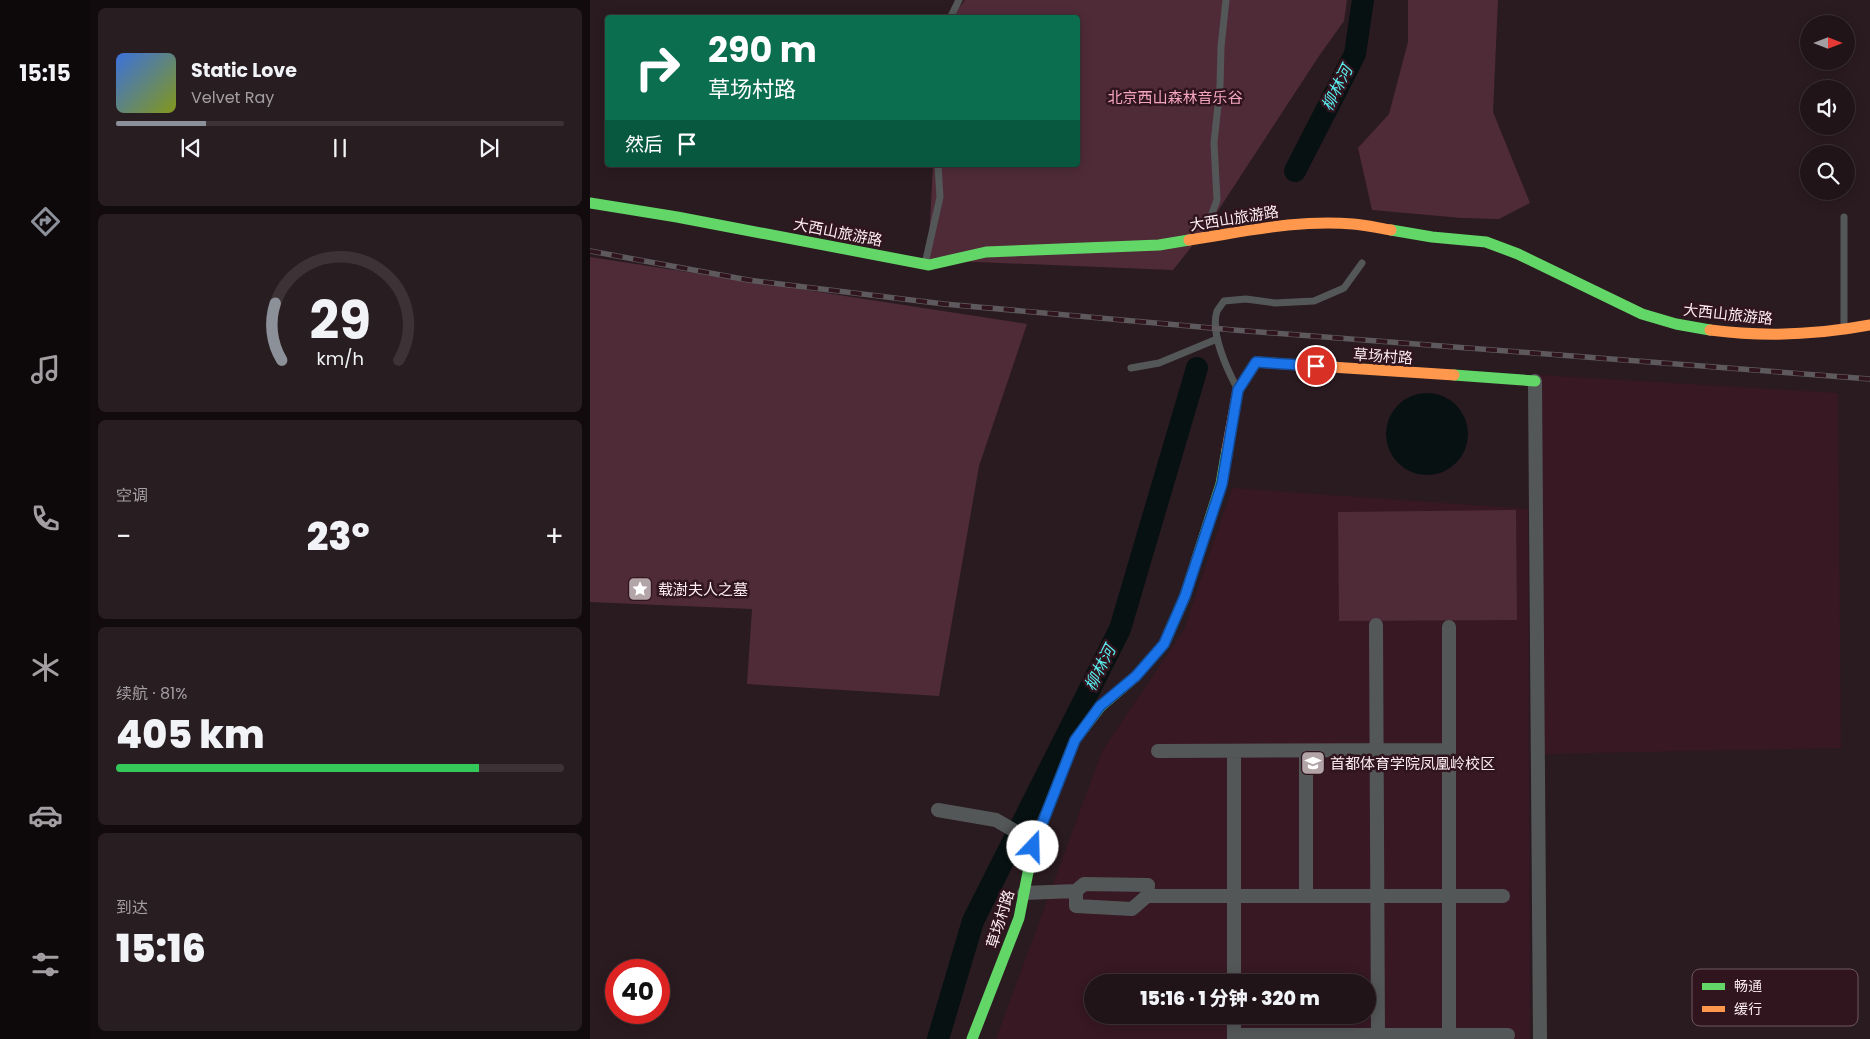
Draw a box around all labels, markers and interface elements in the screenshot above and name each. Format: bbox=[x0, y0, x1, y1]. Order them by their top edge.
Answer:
north arrow bbox=[1800, 15, 1855, 70]
map controls bbox=[1800, 15, 1855, 200]
text: 290 m bbox=[708, 25, 817, 74]
icon: right bbox=[625, 35, 690, 100]
text: Static Love bbox=[191, 57, 297, 84]
text: 15:15 bbox=[19, 58, 71, 89]
water label: 柳林河 bbox=[1316, 59, 1360, 115]
text: 草场村路 bbox=[708, 74, 796, 105]
button: sound bbox=[1800, 80, 1855, 135]
text: Velvet Ray bbox=[191, 86, 274, 109]
park label: 北京西山森林音乐谷 bbox=[1107, 87, 1243, 108]
icon: arrive bbox=[673, 130, 701, 158]
text: 然后 bbox=[625, 131, 663, 158]
icon: previous bbox=[177, 134, 205, 162]
icon: pause bbox=[326, 134, 354, 162]
icon: next bbox=[475, 134, 503, 162]
button: search bbox=[1800, 145, 1855, 200]
street label: 大西山旅游路 bbox=[1188, 201, 1280, 235]
icon: directions bbox=[28, 204, 63, 239]
street label: 大西山旅游路 bbox=[792, 213, 884, 251]
text: 29 bbox=[309, 284, 371, 357]
street label: 大西山旅游路 bbox=[1682, 299, 1774, 329]
street label: 草场村路 bbox=[1352, 343, 1414, 369]
pin bbox=[1295, 345, 1337, 387]
text: km/h bbox=[316, 346, 364, 371]
icon: music bbox=[28, 352, 63, 387]
icon: arrive bbox=[1302, 352, 1330, 380]
text: 空调 bbox=[116, 484, 148, 507]
icon: phone bbox=[28, 501, 63, 536]
text: 23° bbox=[307, 510, 370, 563]
text: − bbox=[116, 517, 131, 556]
text: + bbox=[545, 517, 564, 556]
place icon: 载澍夫人之墓 bbox=[627, 576, 653, 602]
place label: 载澍夫人之墓 bbox=[658, 579, 748, 600]
water label: 柳林河 bbox=[1079, 639, 1123, 695]
icon: climate bbox=[28, 650, 63, 685]
text: 续航 · 81% bbox=[116, 682, 187, 705]
text: 405 km bbox=[116, 708, 265, 761]
school or university icon: 首都体育学院凤凰岭校区 bbox=[1300, 750, 1326, 776]
place label: 首都体育学院凤凰岭校区 bbox=[1330, 753, 1495, 774]
icon: car bbox=[28, 798, 63, 833]
position arrow bbox=[1006, 820, 1058, 872]
street label: 草场村路 bbox=[981, 887, 1019, 951]
text: 到达 bbox=[116, 896, 148, 919]
text: 15:16 bbox=[116, 922, 206, 975]
icon: filters bbox=[28, 947, 63, 982]
speed limit sign: 40 bbox=[605, 959, 670, 1024]
legend bbox=[1692, 969, 1858, 1026]
text: 畅通 bbox=[1734, 976, 1762, 996]
text: 15:16 · 1 分钟 · 320 m bbox=[1140, 985, 1320, 1012]
text: 缓行 bbox=[1734, 999, 1762, 1019]

